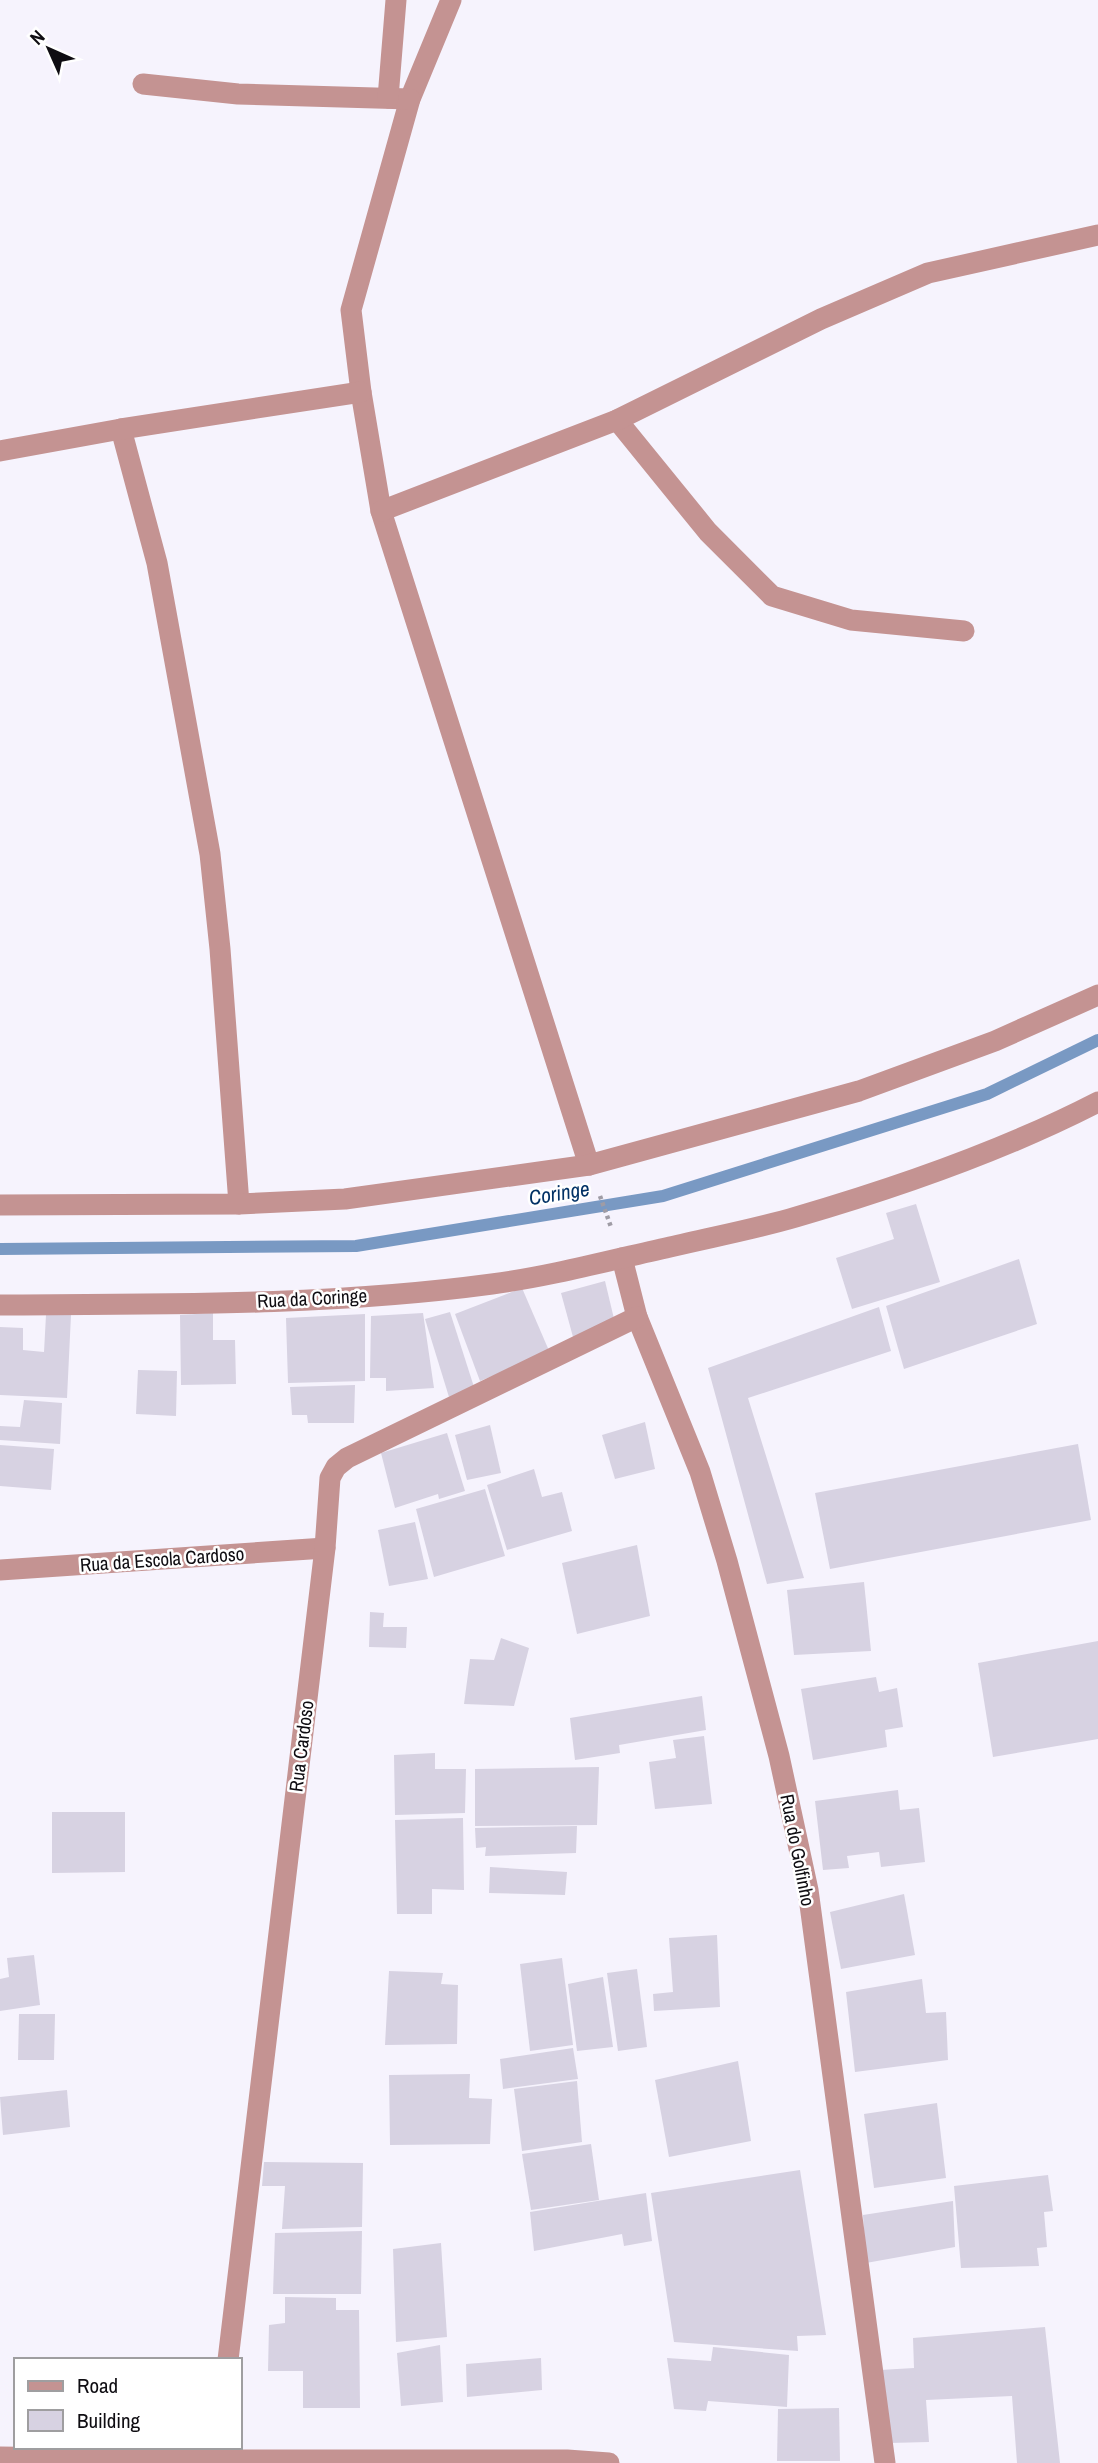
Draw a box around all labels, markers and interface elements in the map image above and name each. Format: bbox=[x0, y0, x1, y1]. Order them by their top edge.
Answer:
north arrow bbox=[14, 14, 84, 84]
text: N bbox=[24, 24, 50, 50]
water label: Coringe bbox=[526, 1174, 592, 1212]
street label: Rua da Coringe bbox=[256, 1282, 368, 1314]
street label: Rua da Escola Cardoso bbox=[79, 1540, 245, 1578]
street label: Rua Cardoso bbox=[283, 1699, 319, 1793]
street label: Rua do Golfinho bbox=[774, 1792, 822, 1908]
legend bbox=[14, 2358, 242, 2449]
text: Road bbox=[77, 2371, 118, 2400]
text: Building bbox=[77, 2406, 141, 2435]

